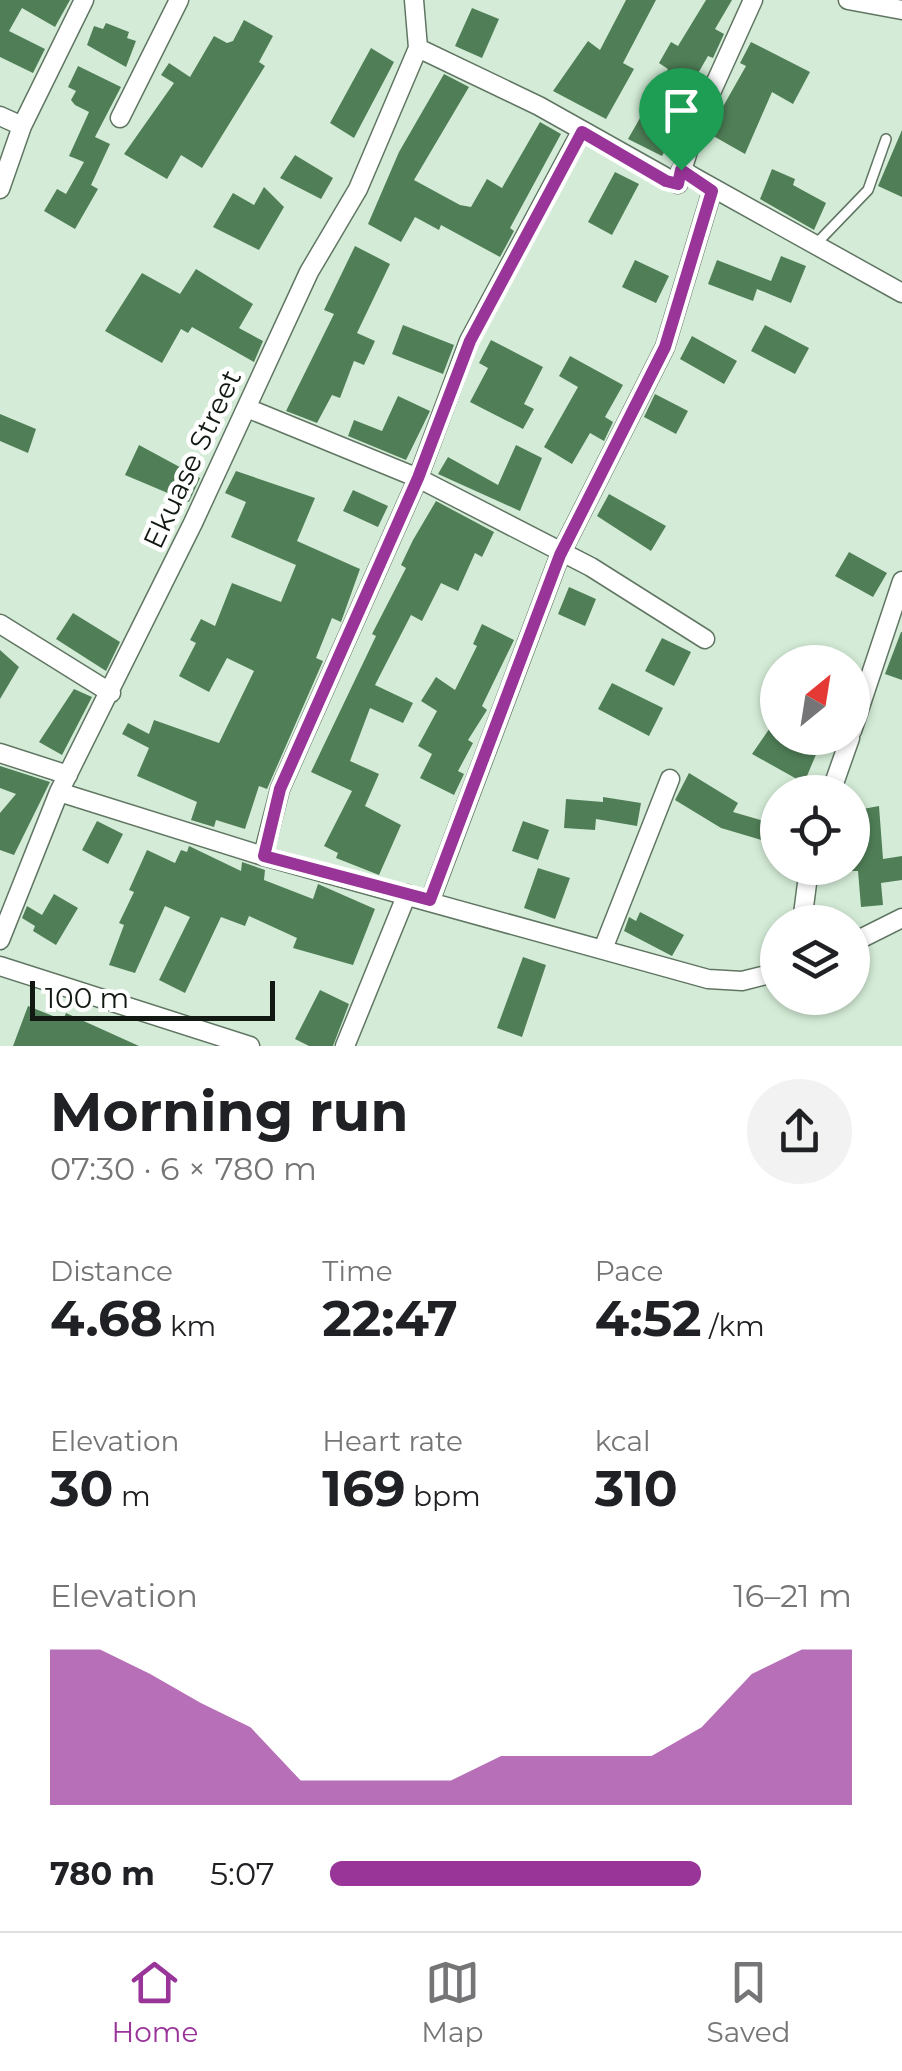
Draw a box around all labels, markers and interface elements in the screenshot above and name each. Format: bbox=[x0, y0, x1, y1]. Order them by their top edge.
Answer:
pin bbox=[639, 68, 724, 171]
icon: arrive bbox=[654, 83, 709, 138]
street label: Ekuase Street bbox=[136, 364, 248, 554]
north arrow bbox=[760, 645, 870, 755]
map controls bbox=[760, 645, 870, 1015]
button: locate bbox=[760, 775, 870, 885]
button: layers bbox=[760, 905, 870, 1015]
scale bar bbox=[30, 976, 275, 1020]
text: 100 m bbox=[45, 981, 129, 1015]
text: Morning run bbox=[50, 1078, 408, 1145]
button: share bbox=[747, 1079, 852, 1184]
text: 07:30 · 6 × 780 m bbox=[50, 1149, 317, 1188]
text: Distance bbox=[50, 1254, 173, 1288]
text: Time bbox=[322, 1254, 393, 1288]
text: Pace bbox=[595, 1254, 663, 1288]
text: 4.68 bbox=[50, 1288, 163, 1349]
text: 22:47 bbox=[322, 1288, 458, 1349]
text: 4:52 bbox=[595, 1288, 702, 1349]
text: km bbox=[163, 1309, 216, 1343]
text: /km bbox=[702, 1309, 765, 1343]
text: Elevation bbox=[50, 1424, 179, 1458]
text: Heart rate bbox=[322, 1424, 463, 1458]
text: kcal bbox=[595, 1424, 651, 1458]
text: 30 bbox=[50, 1458, 114, 1519]
text: 169 bbox=[322, 1458, 406, 1519]
text: 310 bbox=[595, 1458, 678, 1519]
text: m bbox=[114, 1479, 151, 1513]
text: bpm bbox=[406, 1479, 481, 1513]
text: Elevation bbox=[50, 1576, 198, 1615]
text: 16–21 m bbox=[733, 1576, 852, 1615]
text: 780 m bbox=[50, 1854, 155, 1893]
text: 5:07 bbox=[210, 1854, 275, 1893]
tab: Home bbox=[111, 1955, 198, 2049]
tab: Map bbox=[421, 1955, 484, 2049]
tab: Saved bbox=[706, 1955, 791, 2049]

